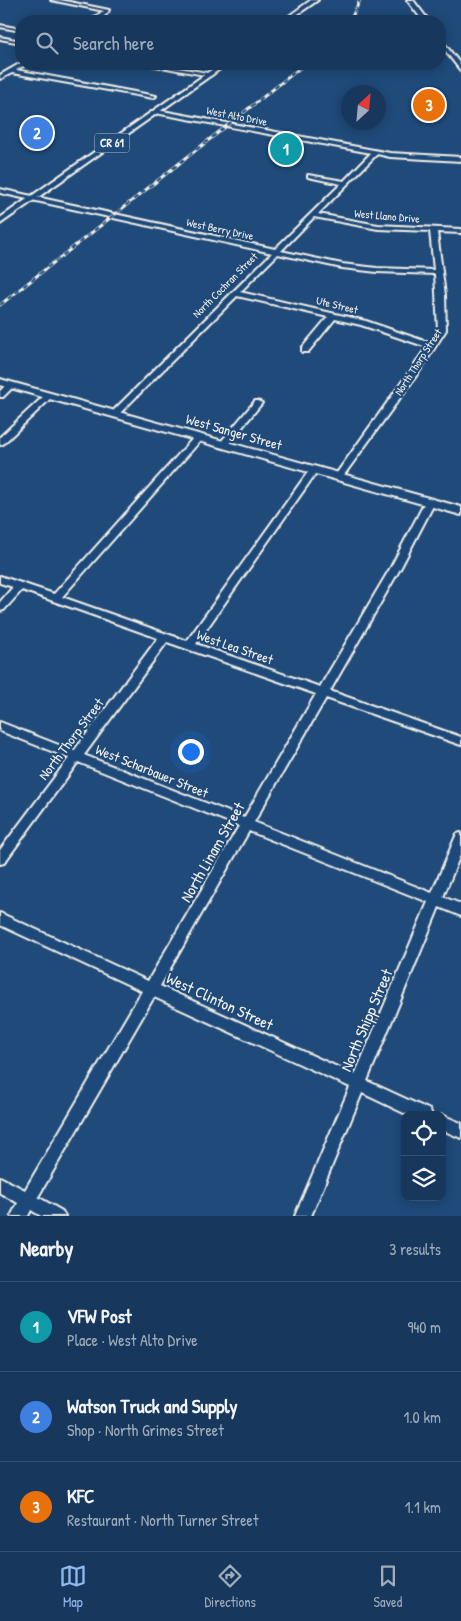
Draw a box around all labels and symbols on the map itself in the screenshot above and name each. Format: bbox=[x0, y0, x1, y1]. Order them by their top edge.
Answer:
north arrow bbox=[341, 85, 386, 130]
pin: 3 bbox=[413, 86, 445, 124]
street label: West Alto Drive bbox=[206, 103, 269, 129]
pin: 2 bbox=[21, 114, 53, 152]
pin: 1 bbox=[270, 130, 302, 168]
road number: CR 61 bbox=[94, 134, 130, 152]
street label: West Llano Drive bbox=[354, 206, 421, 226]
street label: West Berry Drive bbox=[185, 215, 255, 243]
street label: North Cochran Street bbox=[189, 249, 261, 321]
street label: Ute Street bbox=[315, 293, 359, 317]
street label: North Thorp Street bbox=[391, 326, 445, 398]
street label: West Sanger Street bbox=[184, 409, 284, 455]
street label: West Lea Street bbox=[194, 625, 276, 669]
street label: North Thorp Street bbox=[34, 694, 108, 784]
street label: West Scharbauer Street bbox=[93, 739, 211, 802]
your location bbox=[178, 739, 204, 765]
street label: North Linam Street bbox=[175, 798, 250, 906]
street label: North Shipp Street bbox=[335, 965, 398, 1075]
street label: West Clinton Street bbox=[163, 967, 277, 1036]

